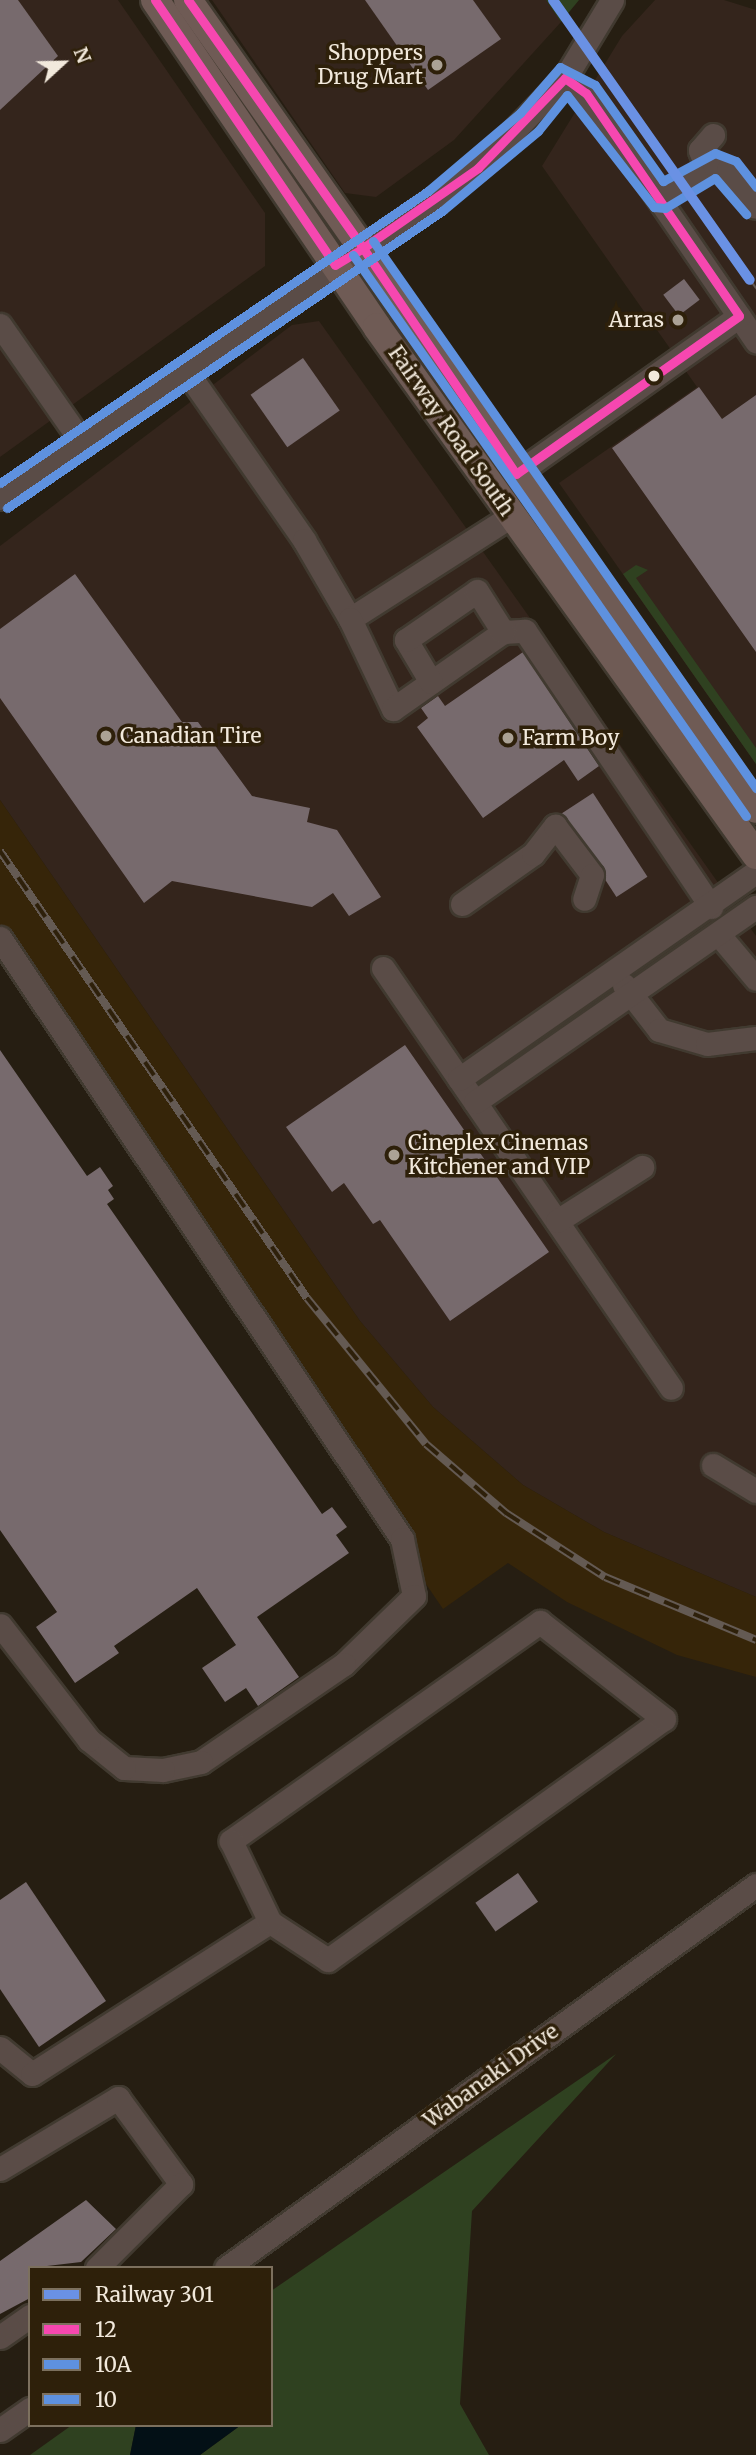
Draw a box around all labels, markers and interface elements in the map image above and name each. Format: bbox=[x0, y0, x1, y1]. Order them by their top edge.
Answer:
north arrow bbox=[28, 28, 98, 98]
place label: Shoppers Drug Mart bbox=[317, 40, 423, 90]
text: N bbox=[69, 44, 96, 67]
marker: Shoppers Drug Mart bbox=[429, 57, 445, 73]
place label: Arras bbox=[609, 307, 664, 333]
marker: Arras bbox=[670, 312, 686, 328]
street label: Fairway Road South bbox=[383, 341, 519, 521]
unlabelled marker bbox=[647, 369, 661, 383]
place label: Canadian Tire bbox=[120, 723, 261, 749]
place label: Farm Boy bbox=[522, 725, 619, 751]
marker: Canadian Tire bbox=[98, 728, 114, 744]
marker: Farm Boy bbox=[500, 730, 516, 746]
place label: Cineplex Cinemas Kitchener and VIP bbox=[408, 1130, 590, 1180]
marker: Cineplex Cinemas Kitchener and VIP bbox=[386, 1147, 402, 1163]
street label: Wabanaki Drive bbox=[419, 2019, 563, 2133]
legend bbox=[28, 2266, 273, 2427]
text: Railway 301 bbox=[95, 2281, 214, 2308]
text: 12 bbox=[95, 2316, 117, 2343]
text: 10A bbox=[95, 2351, 131, 2378]
text: 10 bbox=[95, 2386, 117, 2413]

